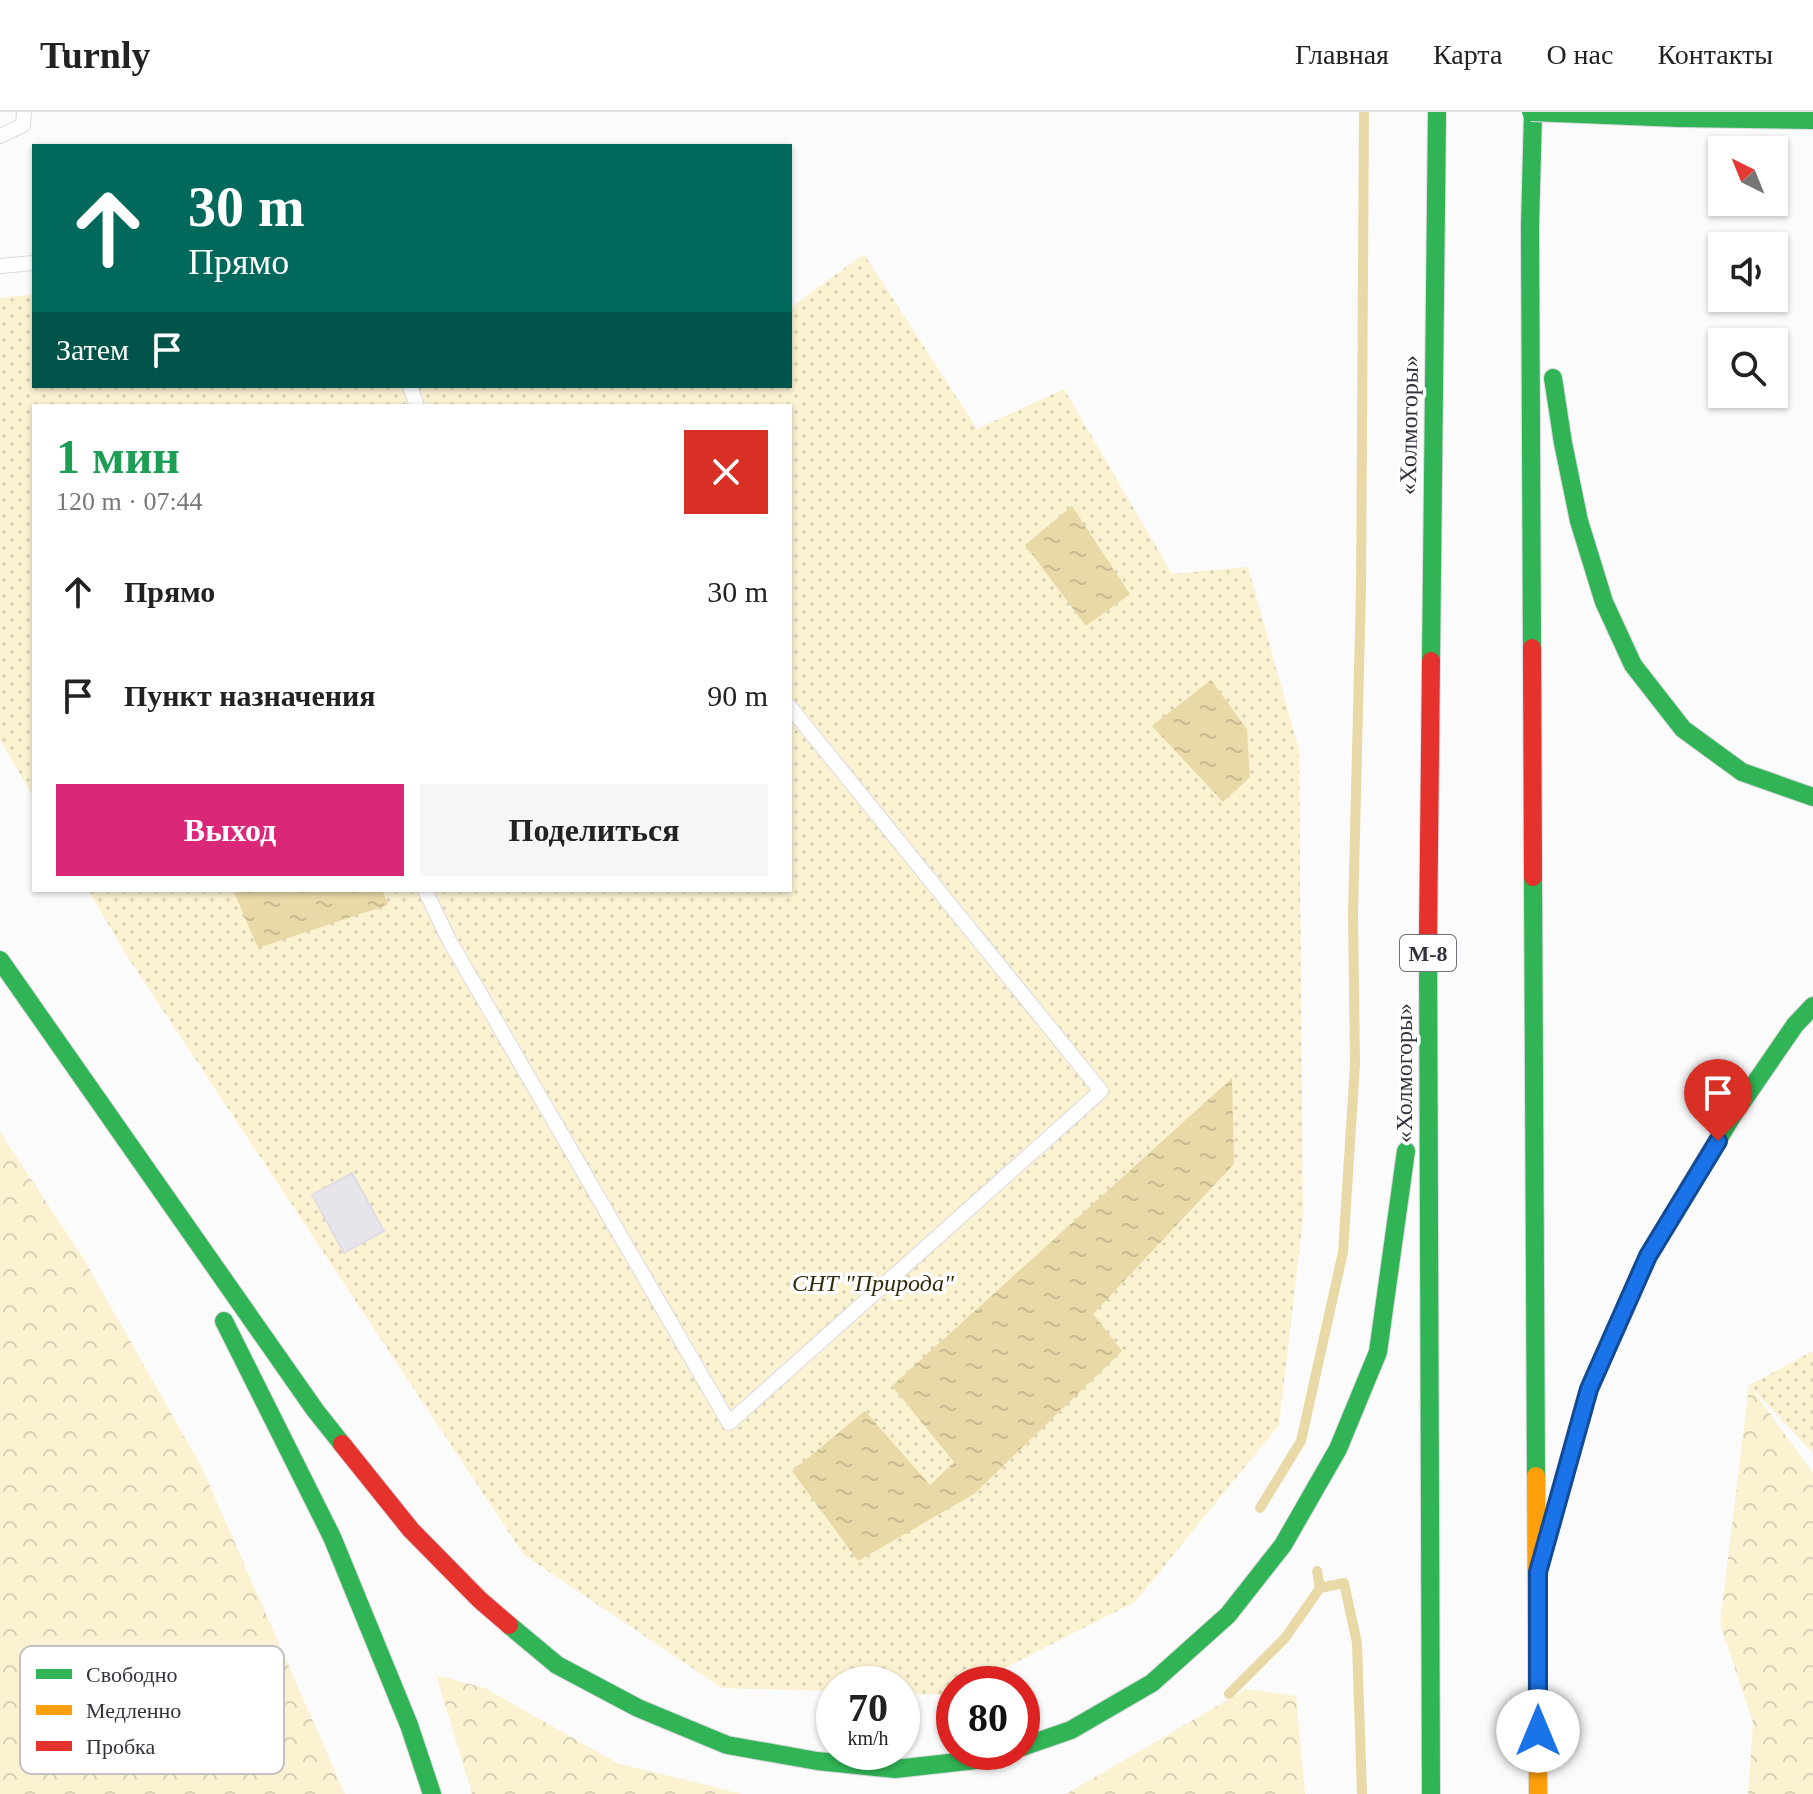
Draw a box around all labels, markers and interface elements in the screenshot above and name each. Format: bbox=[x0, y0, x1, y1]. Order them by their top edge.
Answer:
text: Turnly bbox=[40, 34, 151, 76]
text: Главная bbox=[1295, 39, 1389, 70]
text: Карта bbox=[1433, 39, 1502, 70]
text: О нас bbox=[1546, 39, 1613, 70]
text: Контакты bbox=[1657, 39, 1773, 70]
north arrow bbox=[1708, 136, 1788, 216]
map controls bbox=[1708, 136, 1788, 408]
icon: ahead bbox=[56, 176, 160, 280]
text: 30 m bbox=[188, 176, 305, 238]
button: sound bbox=[1708, 232, 1788, 312]
text: Прямо bbox=[188, 242, 289, 282]
icon: arrive bbox=[145, 328, 189, 372]
button: search bbox=[1708, 328, 1788, 408]
text: Затем bbox=[56, 333, 129, 366]
street label: «Холмогоры» bbox=[1395, 355, 1423, 495]
text: 1 мин bbox=[56, 430, 180, 483]
button: close bbox=[684, 430, 768, 514]
text: 120 m · 07:44 bbox=[56, 487, 203, 516]
icon: ahead bbox=[56, 570, 100, 614]
text: Прямо bbox=[124, 575, 215, 608]
text: 30 m bbox=[707, 575, 768, 608]
icon: arrive bbox=[56, 674, 100, 718]
text: Пункт назначения bbox=[124, 679, 376, 712]
text: 90 m bbox=[707, 679, 768, 712]
button: Выход bbox=[56, 784, 404, 876]
button: Поделиться bbox=[420, 784, 768, 876]
road number: М-8 bbox=[1400, 935, 1456, 971]
street label: «Холмогоры» bbox=[1391, 1003, 1417, 1143]
pin bbox=[1684, 1059, 1752, 1141]
icon: arrive bbox=[1696, 1071, 1740, 1115]
park label: СНТ "Природа" bbox=[792, 1270, 955, 1296]
legend bbox=[20, 1646, 284, 1774]
text: Свободно bbox=[86, 1662, 177, 1687]
speed limit sign: 80 bbox=[936, 1666, 1040, 1770]
text: 70 bbox=[848, 1685, 888, 1730]
position arrow bbox=[1496, 1689, 1580, 1773]
text: Медленно bbox=[86, 1698, 181, 1723]
text: km/h bbox=[847, 1727, 889, 1749]
text: Пробка bbox=[86, 1734, 155, 1759]

